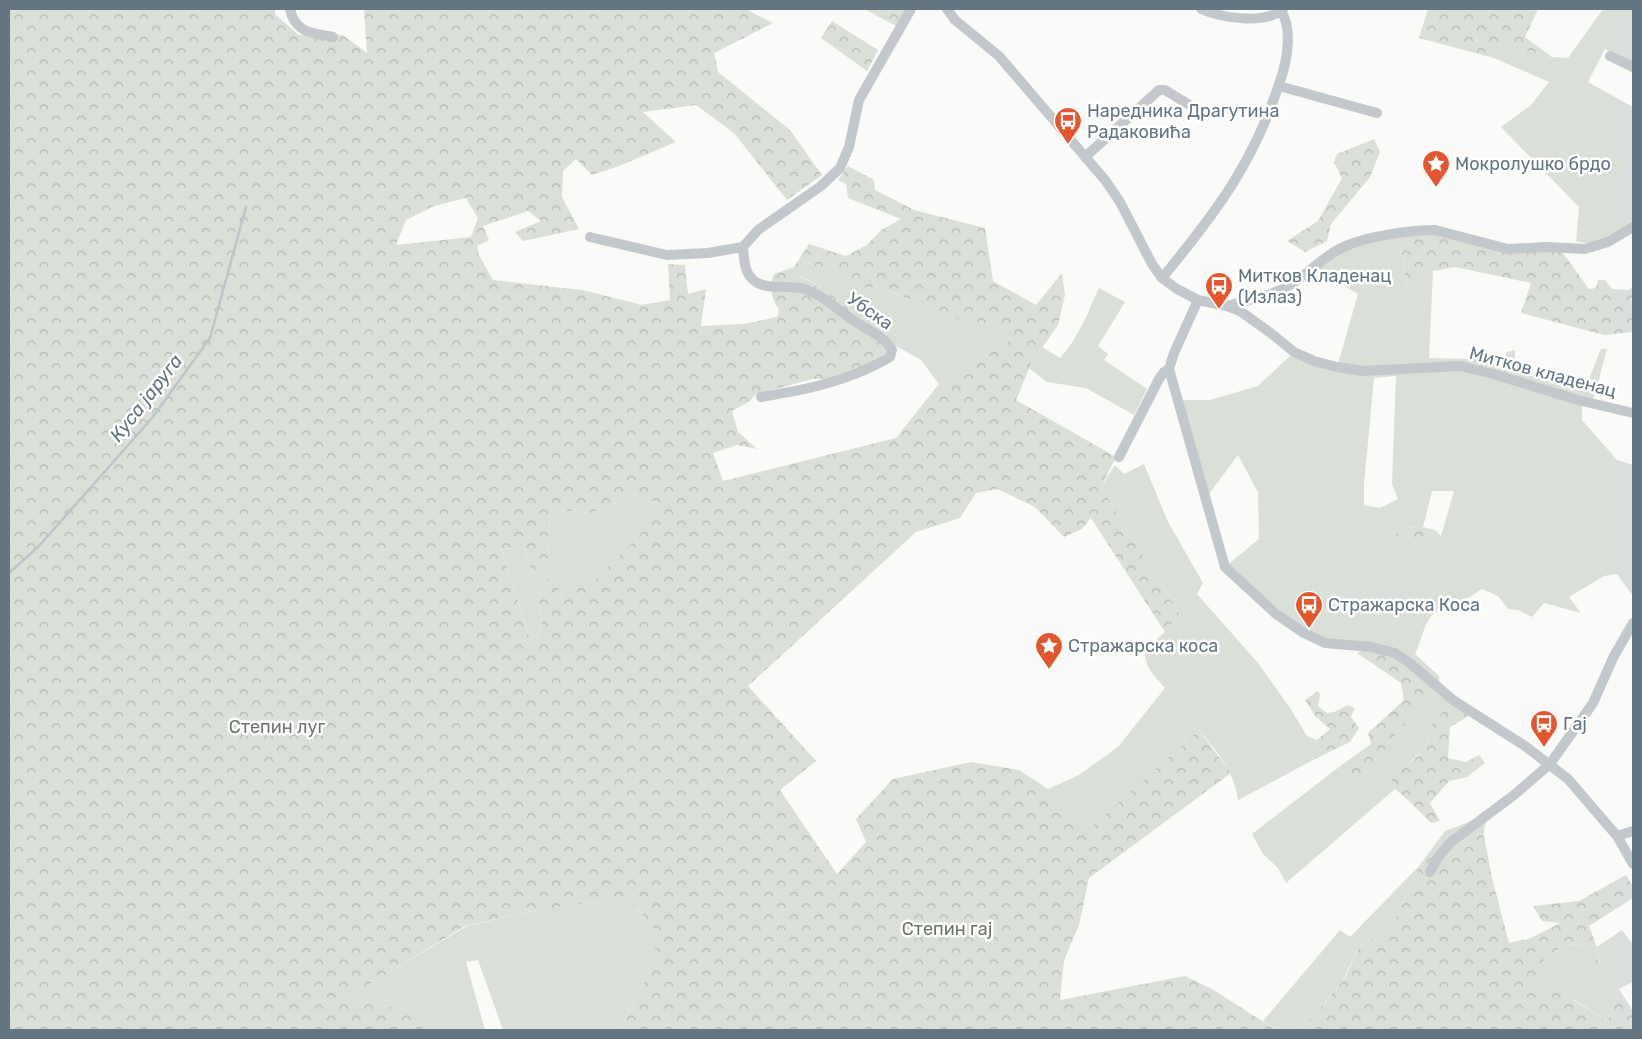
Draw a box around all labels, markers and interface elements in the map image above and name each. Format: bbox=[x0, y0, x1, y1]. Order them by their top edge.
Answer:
place label: Наредника Драгутина Радаковића bbox=[1087, 100, 1279, 143]
bus stop icon: Наредника Драгутина Радаковића bbox=[1053, 106, 1083, 145]
place icon: Мокролушко брдо bbox=[1421, 149, 1451, 188]
place label: Мокролушко брдо bbox=[1455, 153, 1611, 175]
place label: Митков Кладенац (Излаз) bbox=[1238, 265, 1391, 308]
bus stop icon: Митков Кладенац (Излаз) bbox=[1204, 271, 1234, 310]
street label: Убска bbox=[843, 287, 897, 335]
street label: Митков кладенац bbox=[1467, 342, 1619, 402]
water label: Куса јаруга bbox=[105, 350, 187, 446]
bus stop icon: Стражарска Коса bbox=[1294, 590, 1324, 629]
place label: Стражарска Коса bbox=[1328, 594, 1480, 616]
place icon: Стражарска коса bbox=[1034, 631, 1064, 670]
place label: Стражарска коса bbox=[1068, 635, 1218, 657]
bus stop icon: Гај bbox=[1529, 709, 1559, 748]
place label: Гај bbox=[1563, 713, 1587, 735]
park label: Степин луг bbox=[229, 716, 325, 738]
park label: Степин гај bbox=[902, 918, 992, 940]

